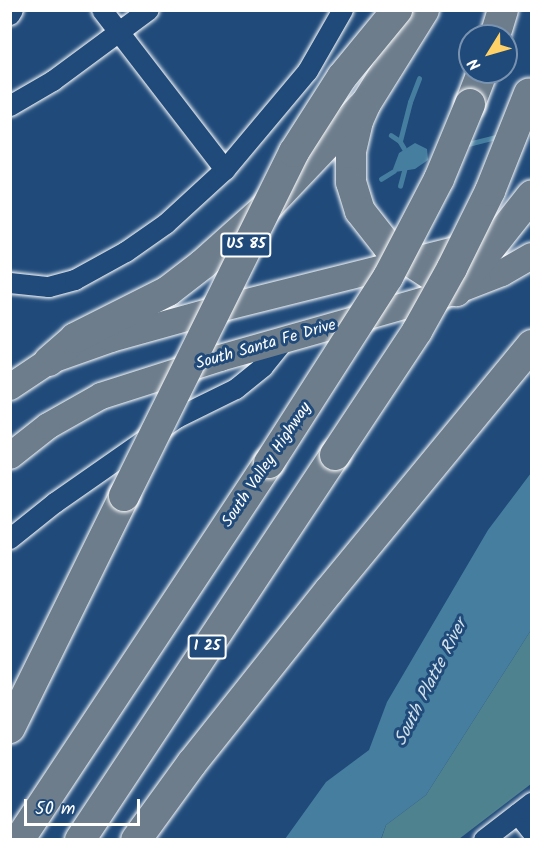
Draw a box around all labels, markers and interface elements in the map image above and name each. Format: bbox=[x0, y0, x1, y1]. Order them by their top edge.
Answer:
north arrow bbox=[458, 24, 518, 84]
text: N bbox=[462, 52, 488, 75]
road number: US 85 bbox=[219, 233, 273, 257]
street label: South Santa Fe Drive bbox=[194, 316, 338, 374]
street label: South Valley Highway bbox=[218, 399, 316, 531]
water label: South Platte River bbox=[391, 616, 473, 750]
road number: I 25 bbox=[188, 635, 226, 659]
scale bar bbox=[27, 787, 142, 825]
text: 50 m bbox=[35, 795, 75, 824]

